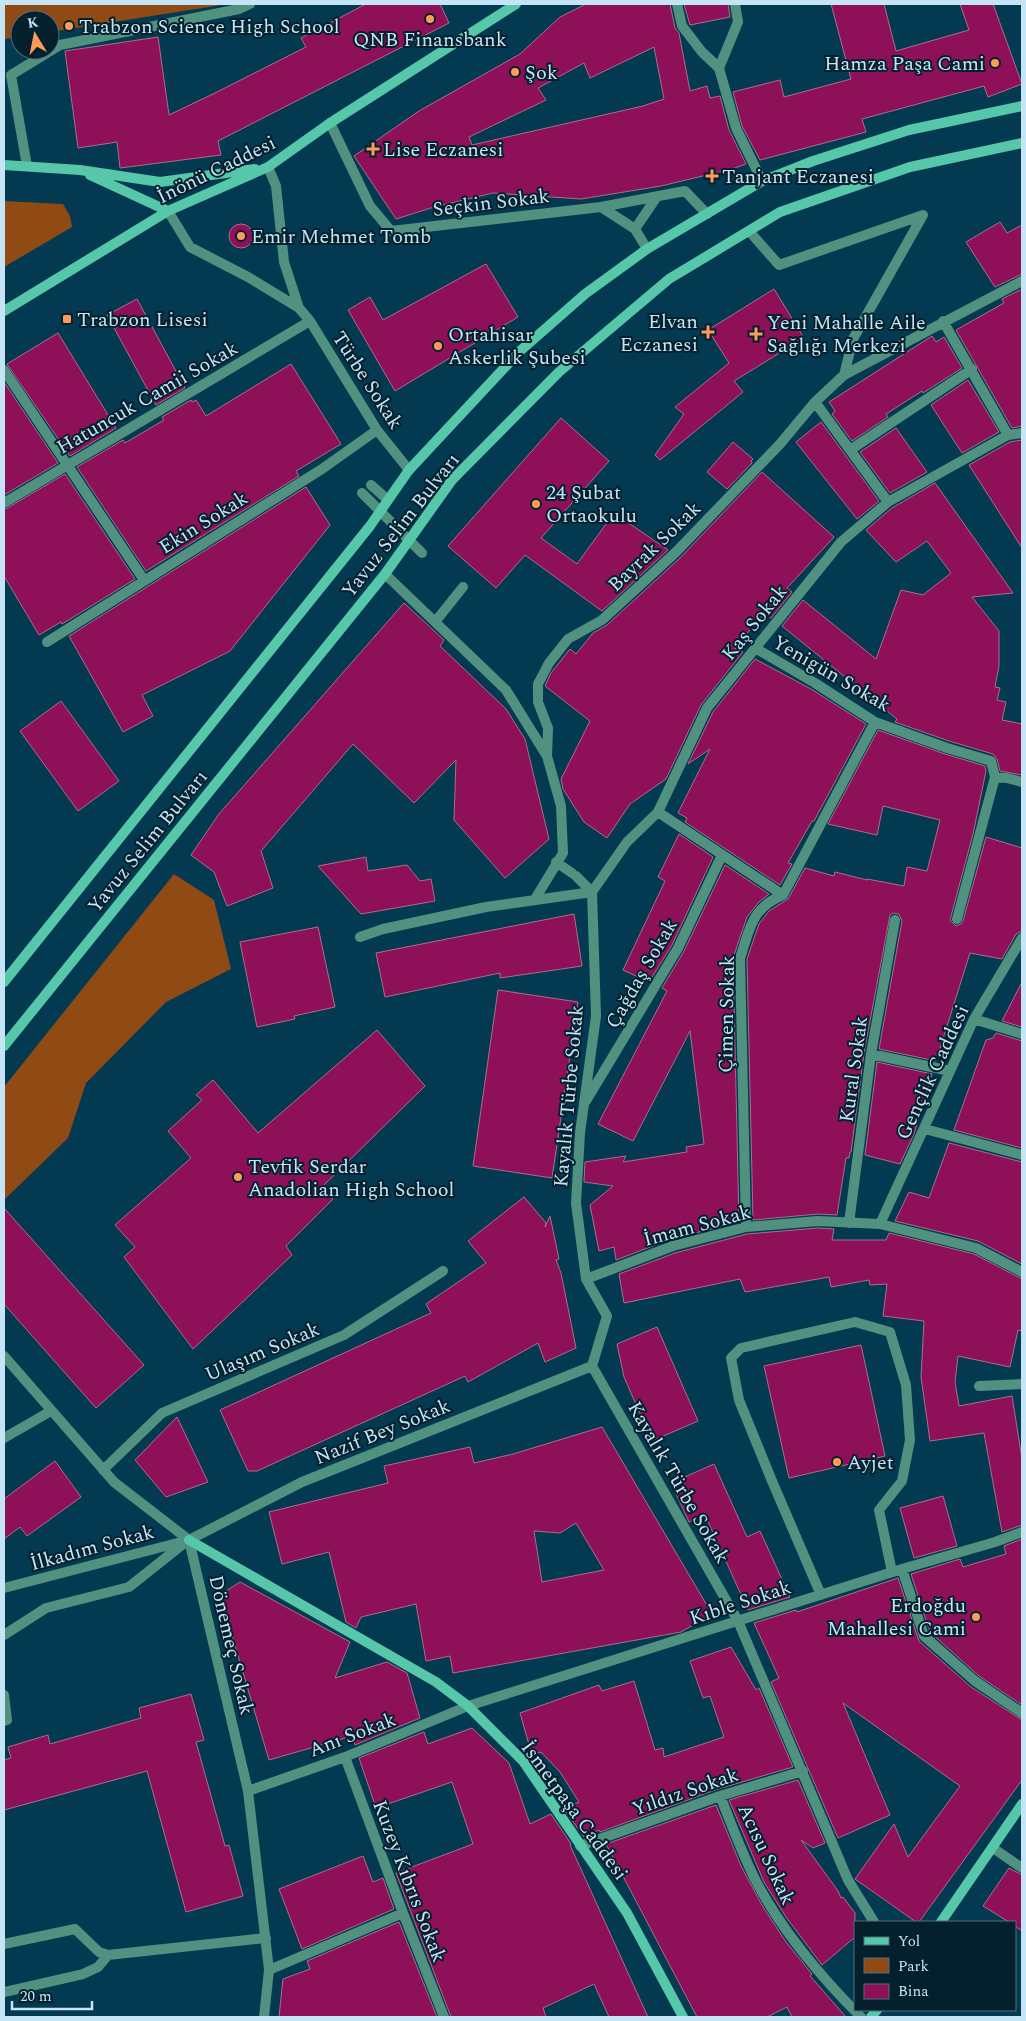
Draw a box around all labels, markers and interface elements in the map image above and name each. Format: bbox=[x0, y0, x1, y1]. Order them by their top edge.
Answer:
north arrow bbox=[10, 10, 60, 60]
text: K bbox=[26, 11, 40, 34]
place label: Trabzon Science High School bbox=[79, 12, 340, 42]
marker: QNB Finansbank bbox=[424, 13, 436, 25]
marker: Trabzon Science High School bbox=[63, 20, 75, 32]
place label: QNB Finansbank bbox=[353, 25, 507, 55]
place label: Hamza Paşa Cami bbox=[824, 49, 985, 79]
marker: Hamza Paşa Cami bbox=[989, 57, 1001, 69]
place label: Şok bbox=[525, 58, 558, 88]
marker: Şok bbox=[509, 66, 521, 78]
street label: İnönü Caddesi bbox=[152, 128, 281, 212]
place label: Lise Eczanesi bbox=[383, 135, 503, 165]
marker: Lise Eczanesi bbox=[367, 143, 379, 155]
place label: Tanjant Eczanesi bbox=[722, 162, 874, 192]
marker: Tanjant Eczanesi bbox=[706, 170, 718, 182]
street label: Seçkin Sokak bbox=[431, 181, 551, 225]
place label: Emir Mehmet Tomb bbox=[251, 222, 431, 252]
marker: Emir Mehmet Tomb bbox=[235, 230, 247, 242]
place label: Trabzon Lisesi bbox=[77, 305, 208, 335]
place label: Elvan Eczanesi bbox=[620, 307, 698, 360]
place label: Yeni Mahalle Aile Sağlığı Merkezi bbox=[767, 308, 926, 361]
marker: Trabzon Lisesi bbox=[61, 313, 73, 325]
place label: Ortahisar Askerlik Şubesi bbox=[448, 320, 586, 373]
street label: Türbe Sokak bbox=[324, 325, 410, 436]
marker: Elvan Eczanesi bbox=[702, 326, 714, 338]
marker: Yeni Mahalle Aile Sağlığı Merkezi bbox=[749, 327, 763, 341]
street label: Hatuncuk Camii Sokak bbox=[51, 334, 244, 462]
marker: Ortahisar Askerlik Şubesi bbox=[432, 340, 444, 352]
street label: Yavuz Selim Bulvarı bbox=[334, 447, 467, 605]
place label: 24 Şubat Ortaokulu bbox=[546, 478, 637, 531]
street label: Ekin Sokak bbox=[153, 484, 254, 562]
street label: Bayrak Sokak bbox=[601, 494, 708, 599]
marker: 24 Şubat Ortaokulu bbox=[530, 498, 542, 510]
street label: Kaş Sokak bbox=[715, 578, 795, 667]
street label: Yenigün Sokak bbox=[767, 628, 896, 720]
street label: Yavuz Selim Bulvarı bbox=[80, 763, 215, 920]
street label: Çağdaş Sokak bbox=[598, 913, 686, 1034]
street label: Çimen Sokak bbox=[711, 955, 743, 1073]
street label: Gençlik Caddesi bbox=[889, 1000, 977, 1145]
street label: Kayalık Türbe Sokak bbox=[546, 1004, 592, 1189]
street label: Kural Sokak bbox=[832, 1014, 876, 1124]
place label: Tevfik Serdar Anadolian High School bbox=[248, 1152, 455, 1205]
marker: Tevfik Serdar Anadolian High School bbox=[232, 1171, 244, 1183]
street label: İmam Sokak bbox=[640, 1197, 754, 1255]
street label: Ulaşım Sokak bbox=[200, 1314, 325, 1390]
street label: Nazif Bey Sokak bbox=[310, 1391, 455, 1473]
street label: Kayalık Türbe Sokak bbox=[619, 1396, 737, 1569]
place label: Ayjet bbox=[847, 1448, 894, 1478]
marker: Ayjet bbox=[831, 1456, 843, 1468]
street label: İlkadım Sokak bbox=[27, 1517, 158, 1579]
street label: Dönemeç Sokak bbox=[200, 1572, 262, 1718]
street label: Kıble Sokak bbox=[685, 1572, 795, 1634]
place label: Erdoğdu Mahallesi Cami bbox=[827, 1591, 966, 1644]
marker: Erdoğdu Mahallesi Cami bbox=[970, 1611, 982, 1623]
street label: Anı Sokak bbox=[304, 1705, 400, 1765]
street label: İsmetpaşa Caddesi bbox=[513, 1734, 635, 1887]
street label: Yıldız Sokak bbox=[628, 1760, 743, 1824]
street label: Kuzey Kıbrıs Sokak bbox=[364, 1796, 454, 1967]
street label: Acısu Sokak bbox=[730, 1799, 803, 1910]
legend bbox=[854, 1921, 1016, 2011]
text: Yol bbox=[898, 1930, 920, 1953]
text: Park bbox=[898, 1955, 929, 1978]
scale bar bbox=[12, 1978, 92, 2010]
text: Bina bbox=[898, 1980, 929, 2003]
text: 20 m bbox=[20, 1985, 52, 2008]

